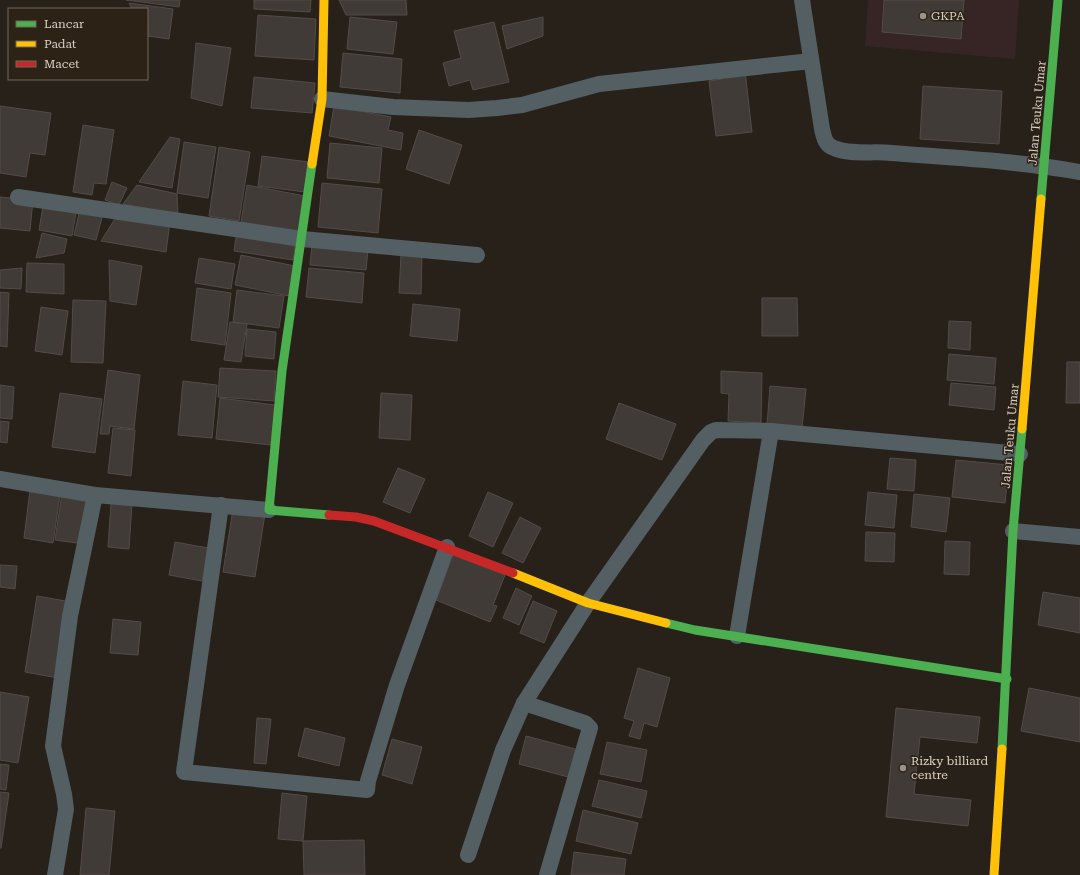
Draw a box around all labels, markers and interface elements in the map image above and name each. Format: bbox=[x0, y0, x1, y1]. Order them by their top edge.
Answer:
legend bbox=[8, 8, 148, 80]
place label: GKPA bbox=[931, 9, 965, 23]
marker: GKPA bbox=[918, 11, 928, 21]
text: Lancar bbox=[44, 17, 84, 31]
text: Padat bbox=[44, 37, 77, 51]
text: Macet bbox=[44, 57, 80, 71]
street label: Jalan Teuku Umar bbox=[1025, 60, 1049, 166]
street label: Jalan Teuku Umar bbox=[998, 383, 1022, 489]
place label: Rizky billiard centre bbox=[911, 754, 989, 782]
marker: Rizky billiard centre bbox=[898, 763, 908, 773]

